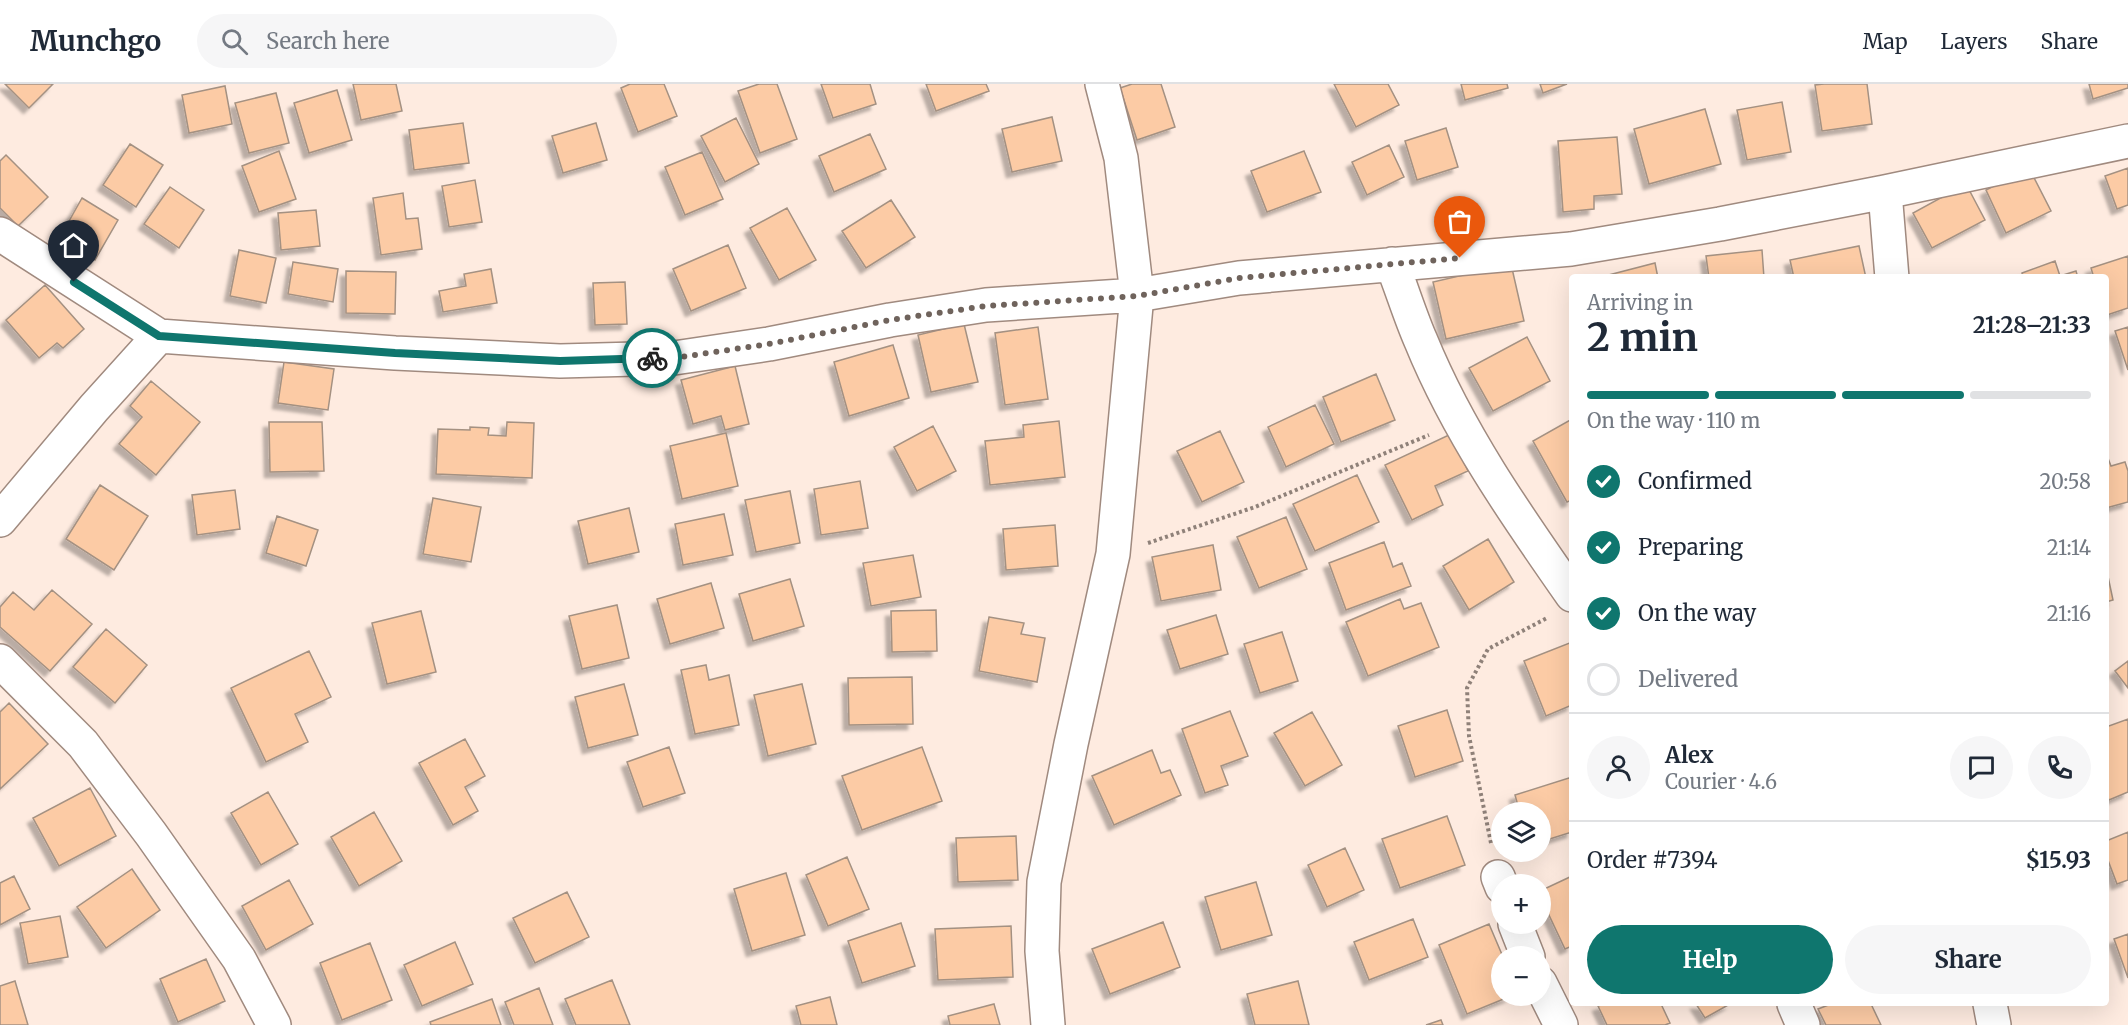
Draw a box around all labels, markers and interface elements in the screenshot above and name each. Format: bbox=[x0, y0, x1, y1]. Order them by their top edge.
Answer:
search box bbox=[197, 14, 617, 68]
text: Munchgo bbox=[30, 23, 161, 59]
icon: search bbox=[218, 25, 251, 58]
text: Search here bbox=[266, 27, 389, 55]
text: Map bbox=[1863, 28, 1908, 55]
text: Layers bbox=[1941, 28, 2008, 55]
text: Share bbox=[2041, 28, 2098, 55]
pin bbox=[1434, 196, 1485, 258]
icon: bag bbox=[1443, 205, 1476, 238]
pin bbox=[48, 220, 99, 282]
icon: home bbox=[57, 229, 90, 262]
text: Arriving in bbox=[1587, 290, 1693, 315]
text: 21:28–21:33 bbox=[1973, 311, 2091, 339]
text: 2 min bbox=[1587, 313, 1698, 362]
courier bbox=[622, 328, 682, 388]
icon: bike bbox=[636, 342, 669, 375]
text: On the way · 110 m bbox=[1587, 408, 1760, 433]
icon: check bbox=[1587, 465, 1620, 498]
text: Confirmed bbox=[1638, 467, 1752, 495]
text: 20:58 bbox=[2039, 469, 2091, 494]
icon: check bbox=[1587, 531, 1620, 564]
text: Preparing bbox=[1638, 533, 1743, 561]
text: 21:14 bbox=[2047, 535, 2091, 560]
icon: check bbox=[1587, 597, 1620, 630]
text: On the way bbox=[1638, 599, 1756, 627]
text: 21:16 bbox=[2047, 601, 2091, 626]
text: Delivered bbox=[1638, 665, 1738, 693]
button: person bbox=[1587, 736, 1650, 799]
button: chat bbox=[1950, 736, 2013, 799]
button: phone bbox=[2028, 736, 2091, 799]
text: Alex bbox=[1665, 741, 1714, 769]
text: Courier · 4.6 bbox=[1665, 769, 1777, 794]
map controls bbox=[1491, 802, 1551, 1006]
button: layers bbox=[1491, 802, 1551, 862]
text: Order #7394 bbox=[1587, 846, 1718, 874]
text: $15.93 bbox=[2026, 846, 2091, 874]
button: + bbox=[1491, 874, 1551, 934]
button: Help bbox=[1587, 925, 1833, 994]
button: Share bbox=[1845, 925, 2091, 994]
button: − bbox=[1491, 946, 1551, 1006]

